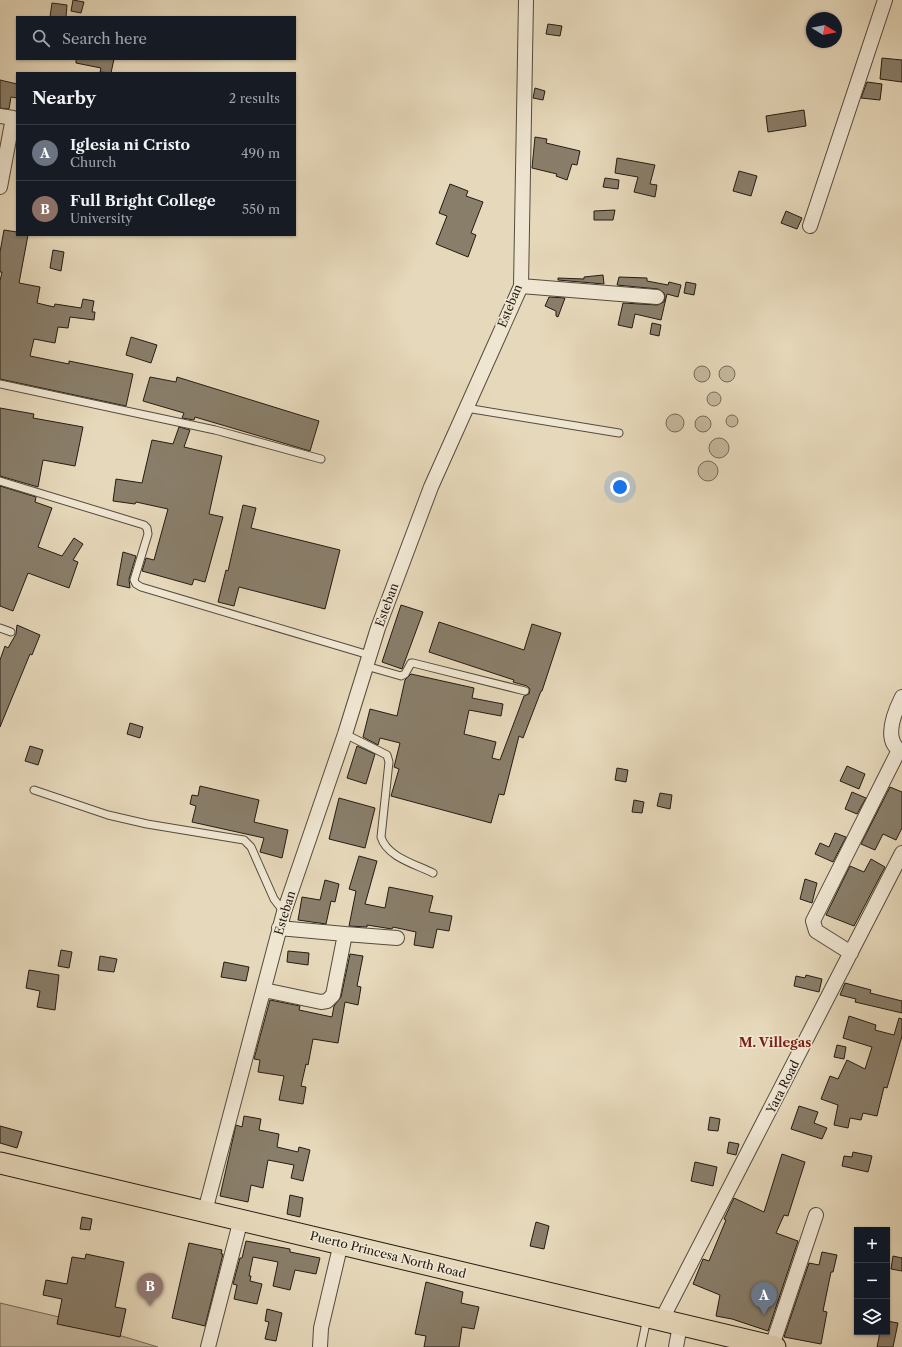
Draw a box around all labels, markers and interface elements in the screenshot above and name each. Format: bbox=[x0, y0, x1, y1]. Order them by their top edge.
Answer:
north arrow bbox=[806, 12, 842, 48]
search box bbox=[16, 16, 296, 60]
icon: search bbox=[30, 27, 52, 49]
text: Search here bbox=[62, 29, 147, 48]
text: Nearby bbox=[32, 88, 96, 108]
text: 2 results bbox=[229, 90, 280, 106]
text: Iglesia ni Cristo bbox=[70, 135, 190, 154]
text: A bbox=[40, 145, 50, 161]
text: 490 m bbox=[241, 145, 280, 161]
text: Church bbox=[70, 154, 116, 170]
text: Full Bright College bbox=[70, 191, 216, 210]
text: B bbox=[40, 201, 50, 217]
text: 550 m bbox=[242, 201, 280, 217]
text: University bbox=[70, 210, 133, 226]
street label: Esteban bbox=[494, 281, 525, 330]
your location bbox=[610, 477, 630, 497]
street label: Esteban bbox=[372, 580, 402, 629]
street label: Esteban bbox=[271, 888, 298, 937]
district label: M. Villegas bbox=[739, 1034, 811, 1050]
street label: Yara Road bbox=[762, 1057, 803, 1117]
map controls bbox=[854, 1227, 890, 1335]
button: + bbox=[854, 1227, 890, 1263]
street label: Puerto Princesa North Road bbox=[309, 1228, 468, 1281]
button: − bbox=[854, 1263, 890, 1299]
pin: B bbox=[137, 1273, 163, 1306]
pin: A bbox=[751, 1282, 777, 1315]
button: layers bbox=[854, 1299, 890, 1335]

